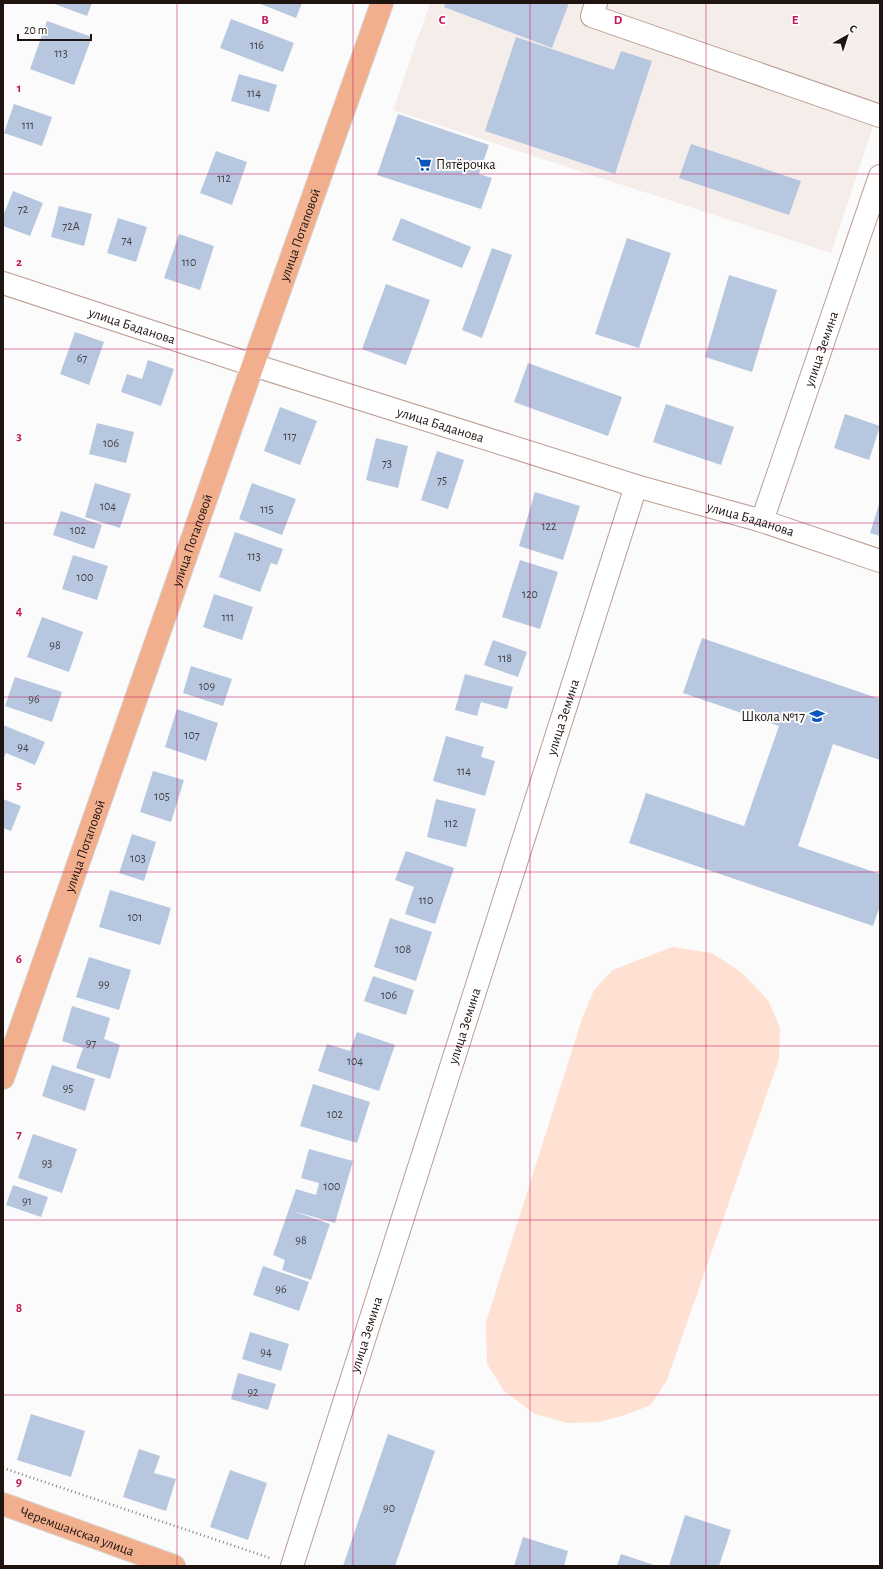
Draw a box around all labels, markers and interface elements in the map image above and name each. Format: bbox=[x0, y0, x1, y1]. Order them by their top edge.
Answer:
text: B bbox=[261, 14, 269, 27]
text: C bbox=[439, 14, 446, 27]
text: D bbox=[614, 14, 623, 27]
text: E bbox=[792, 14, 799, 27]
scale bar bbox=[18, 16, 91, 42]
north arrow bbox=[827, 16, 867, 56]
text: С bbox=[847, 22, 859, 35]
text: 20 m bbox=[24, 24, 47, 36]
house number: 116 bbox=[250, 39, 264, 51]
house number: 113 bbox=[54, 47, 68, 59]
text: 1 bbox=[17, 82, 21, 95]
house number: 114 bbox=[247, 87, 261, 99]
house number: 111 bbox=[22, 119, 34, 131]
supermarket icon: Пятёрочка bbox=[415, 155, 433, 173]
place label: Пятёрочка bbox=[436, 158, 496, 172]
house number: 112 bbox=[217, 172, 231, 184]
street label: улица Потаповой bbox=[277, 187, 323, 284]
house number: 72 bbox=[18, 203, 29, 215]
house number: 72А bbox=[62, 220, 80, 232]
house number: 74 bbox=[122, 234, 133, 246]
text: 2 bbox=[16, 256, 22, 269]
house number: 110 bbox=[182, 256, 196, 268]
street label: улица Баданова bbox=[86, 305, 178, 347]
street label: улица Земина bbox=[802, 309, 841, 390]
house number: 67 bbox=[77, 352, 87, 364]
street label: улица Баданова bbox=[394, 405, 486, 446]
text: 3 bbox=[16, 430, 22, 443]
house number: 117 bbox=[283, 430, 297, 442]
house number: 106 bbox=[103, 437, 119, 449]
house number: 73 bbox=[382, 457, 392, 469]
house number: 75 bbox=[437, 474, 447, 486]
street label: улица Потаповой bbox=[170, 492, 215, 590]
house number: 104 bbox=[100, 500, 116, 512]
street label: улица Баданова bbox=[704, 500, 796, 540]
house number: 115 bbox=[260, 503, 274, 515]
house number: 122 bbox=[541, 520, 557, 532]
house number: 102 bbox=[70, 524, 86, 536]
house number: 113 bbox=[247, 550, 261, 562]
house number: 100 bbox=[77, 571, 93, 583]
house number: 120 bbox=[522, 588, 538, 600]
text: 4 bbox=[16, 605, 23, 618]
house number: 111 bbox=[222, 611, 234, 623]
house number: 98 bbox=[49, 639, 61, 651]
house number: 118 bbox=[498, 652, 512, 664]
street label: улица Земина bbox=[544, 677, 582, 758]
house number: 109 bbox=[199, 680, 215, 692]
house number: 96 bbox=[28, 693, 40, 705]
school or university icon: Школа №17 bbox=[808, 707, 826, 725]
place label: Школа №17 bbox=[741, 710, 805, 724]
house number: 107 bbox=[184, 729, 200, 741]
house number: 94 bbox=[17, 741, 29, 753]
house number: 114 bbox=[457, 765, 471, 777]
text: 5 bbox=[16, 779, 22, 792]
house number: 105 bbox=[154, 790, 170, 802]
street label: улица Потаповой bbox=[62, 798, 108, 895]
house number: 112 bbox=[444, 817, 458, 829]
house number: 103 bbox=[130, 852, 146, 864]
house number: 110 bbox=[419, 894, 433, 906]
house number: 101 bbox=[128, 911, 142, 923]
house number: 108 bbox=[395, 943, 411, 955]
text: 6 bbox=[16, 953, 22, 966]
house number: 99 bbox=[98, 978, 110, 990]
street label: улица Земина bbox=[446, 986, 484, 1067]
house number: 106 bbox=[381, 989, 397, 1001]
house number: 97 bbox=[86, 1037, 96, 1049]
house number: 104 bbox=[347, 1055, 363, 1067]
house number: 95 bbox=[63, 1082, 73, 1094]
house number: 102 bbox=[327, 1108, 343, 1120]
text: 7 bbox=[16, 1128, 22, 1141]
house number: 93 bbox=[42, 1157, 52, 1169]
house number: 100 bbox=[324, 1180, 340, 1192]
house number: 91 bbox=[22, 1195, 32, 1207]
house number: 98 bbox=[295, 1234, 307, 1246]
house number: 96 bbox=[275, 1283, 287, 1295]
street label: улица Земина bbox=[348, 1294, 386, 1375]
text: 8 bbox=[16, 1302, 22, 1315]
house number: 94 bbox=[260, 1346, 272, 1358]
house number: 92 bbox=[247, 1386, 259, 1398]
text: 9 bbox=[16, 1476, 22, 1489]
house number: 90 bbox=[383, 1502, 395, 1514]
street label: Черемшанская улица bbox=[18, 1505, 136, 1559]

